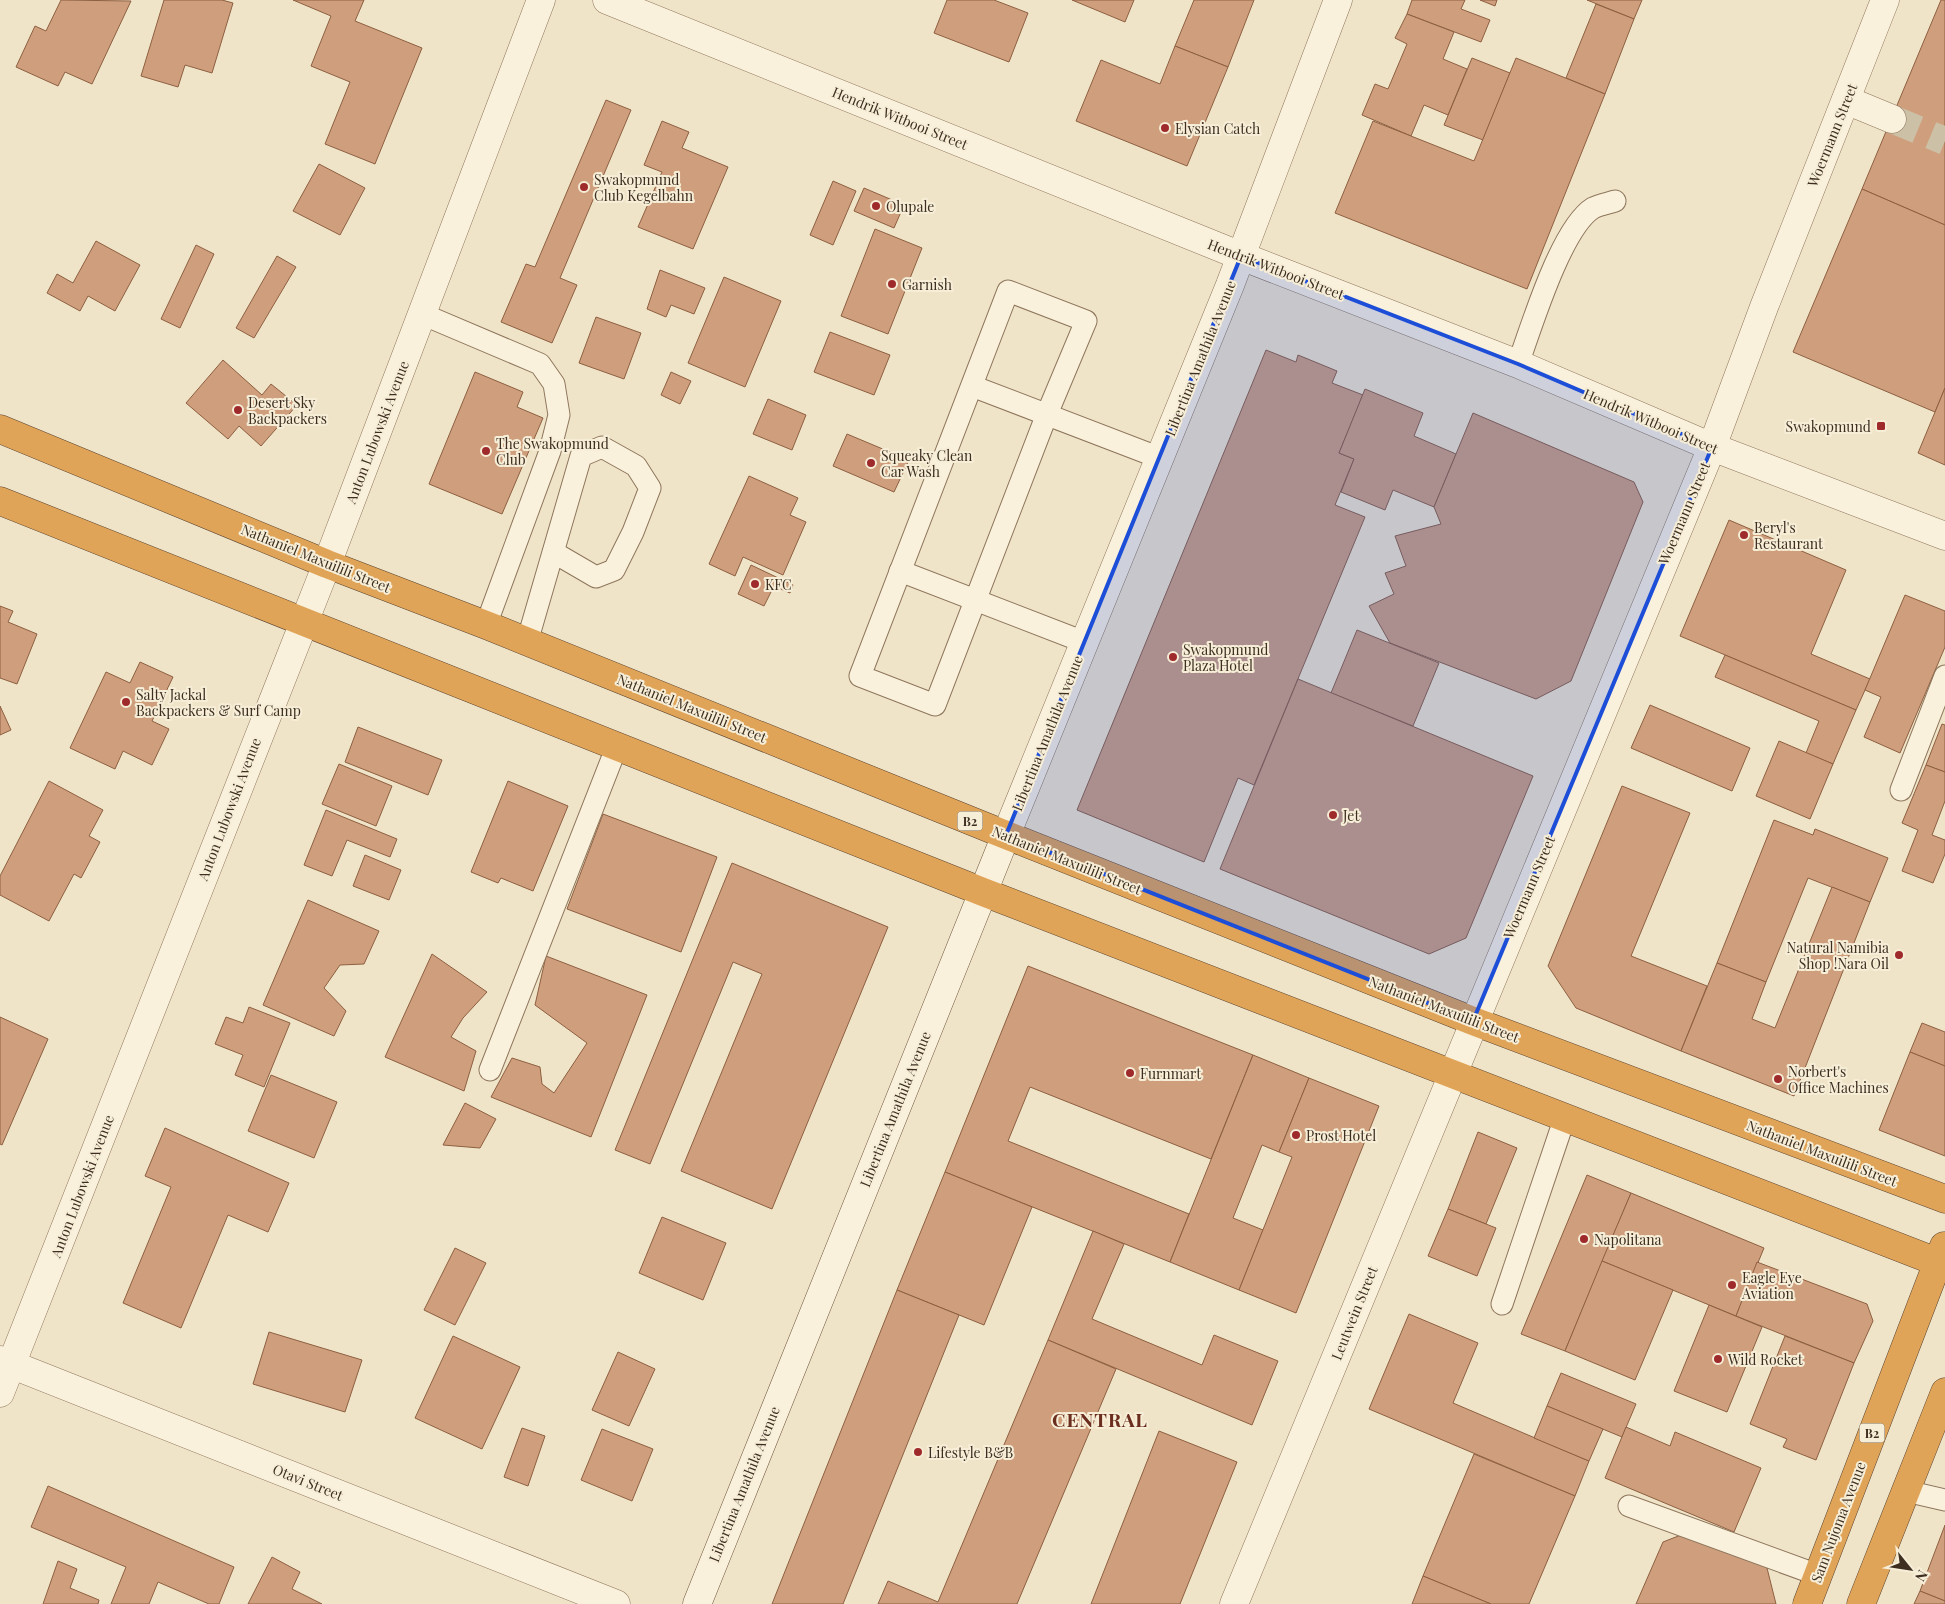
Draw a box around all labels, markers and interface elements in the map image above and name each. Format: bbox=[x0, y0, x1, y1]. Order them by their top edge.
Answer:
street label: Woermann Street bbox=[1802, 80, 1862, 190]
street label: Hendrik Witbooi Street bbox=[829, 82, 972, 154]
place label: Elysian Catch bbox=[1175, 119, 1261, 138]
marker: Elysian Catch bbox=[1159, 122, 1171, 134]
place label: Swakopmund Club Kegelbahn bbox=[594, 170, 694, 205]
marker: Swakopmund Club Kegelbahn bbox=[578, 181, 590, 193]
place label: Olupale bbox=[886, 197, 934, 216]
marker: Olupale bbox=[870, 200, 882, 212]
street label: Hendrik Witbooi Street bbox=[1205, 234, 1348, 304]
place label: Garnish bbox=[902, 275, 953, 294]
street label: Libertina Amathila Avenue bbox=[1160, 277, 1240, 439]
marker: Garnish bbox=[886, 278, 898, 290]
street label: Anton Lubowski Avenue bbox=[341, 358, 413, 507]
street label: Hendrik Witbooi Street bbox=[1581, 384, 1722, 458]
place label: Desert Sky Backpackers bbox=[248, 393, 327, 428]
marker: Desert Sky Backpackers bbox=[232, 404, 244, 416]
place label: Swakopmund bbox=[1786, 417, 1871, 436]
marker: Swakopmund bbox=[1875, 420, 1887, 432]
place label: The Swakopmund Club bbox=[496, 434, 609, 469]
marker: The Swakopmund Club bbox=[480, 445, 492, 457]
place label: Squeaky Clean Car Wash bbox=[881, 446, 973, 481]
marker: Squeaky Clean Car Wash bbox=[865, 457, 877, 469]
street label: Woermann Street bbox=[1653, 458, 1715, 568]
place label: Beryl's Restaurant bbox=[1754, 518, 1824, 553]
street label: Nathaniel Maxuilili Street bbox=[238, 519, 395, 597]
marker: Beryl's Restaurant bbox=[1738, 529, 1750, 541]
place label: KFC bbox=[765, 575, 792, 594]
marker: KFC bbox=[749, 578, 761, 590]
place label: Swakopmund Plaza Hotel bbox=[1183, 640, 1268, 675]
marker: Swakopmund Plaza Hotel bbox=[1167, 651, 1179, 663]
street label: Libertina Amathila Avenue bbox=[1007, 652, 1087, 814]
street label: Nathaniel Maxuilili Street bbox=[614, 669, 771, 747]
place label: Salty Jackal Backpackers & Surf Camp bbox=[136, 685, 301, 720]
marker: Salty Jackal Backpackers & Surf Camp bbox=[120, 696, 132, 708]
street label: Anton Lubowski Avenue bbox=[193, 735, 265, 884]
place label: Jet bbox=[1342, 806, 1360, 825]
marker: Jet bbox=[1327, 809, 1339, 821]
road number: B2 bbox=[958, 811, 982, 830]
street label: Nathaniel Maxuilili Street bbox=[989, 821, 1146, 899]
street label: Woermann Street bbox=[1498, 832, 1560, 942]
place label: Natural Namibia Shop !Nara Oil bbox=[1787, 938, 1889, 973]
marker: Natural Namibia Shop !Nara Oil bbox=[1893, 949, 1905, 961]
street label: Nathaniel Maxuilili Street bbox=[1366, 972, 1523, 1047]
street label: Libertina Amathila Avenue bbox=[855, 1028, 935, 1190]
place label: Norbert's Office Machines bbox=[1788, 1062, 1889, 1097]
place label: Furnmart bbox=[1140, 1064, 1202, 1083]
marker: Furnmart bbox=[1124, 1067, 1136, 1079]
marker: Norbert's Office Machines bbox=[1772, 1073, 1784, 1085]
street label: Anton Lubowski Avenue bbox=[46, 1112, 118, 1261]
street label: Nathaniel Maxuilili Street bbox=[1744, 1116, 1901, 1191]
place label: Prost Hotel bbox=[1306, 1126, 1376, 1145]
marker: Prost Hotel bbox=[1290, 1129, 1302, 1141]
place label: Napolitana bbox=[1594, 1230, 1662, 1249]
marker: Napolitana bbox=[1578, 1233, 1590, 1245]
street label: Leutwein Street bbox=[1327, 1262, 1382, 1363]
place label: Eagle Eye Aviation bbox=[1741, 1268, 1802, 1303]
marker: Eagle Eye Aviation bbox=[1726, 1279, 1738, 1291]
place label: Wild Rocket bbox=[1727, 1350, 1804, 1369]
marker: Wild Rocket bbox=[1712, 1353, 1724, 1365]
street label: Libertina Amathila Avenue bbox=[704, 1403, 784, 1565]
district label: CENTRAL bbox=[1052, 1406, 1148, 1432]
road number: B2 bbox=[1860, 1424, 1884, 1442]
place label: Lifestyle B&B bbox=[928, 1443, 1014, 1462]
marker: Lifestyle B&B bbox=[912, 1446, 924, 1458]
street label: Otavi Street bbox=[270, 1459, 347, 1505]
street label: Sam Nujoma Avenue bbox=[1806, 1459, 1870, 1585]
north arrow bbox=[1885, 1544, 1935, 1594]
text: N bbox=[1911, 1567, 1932, 1585]

